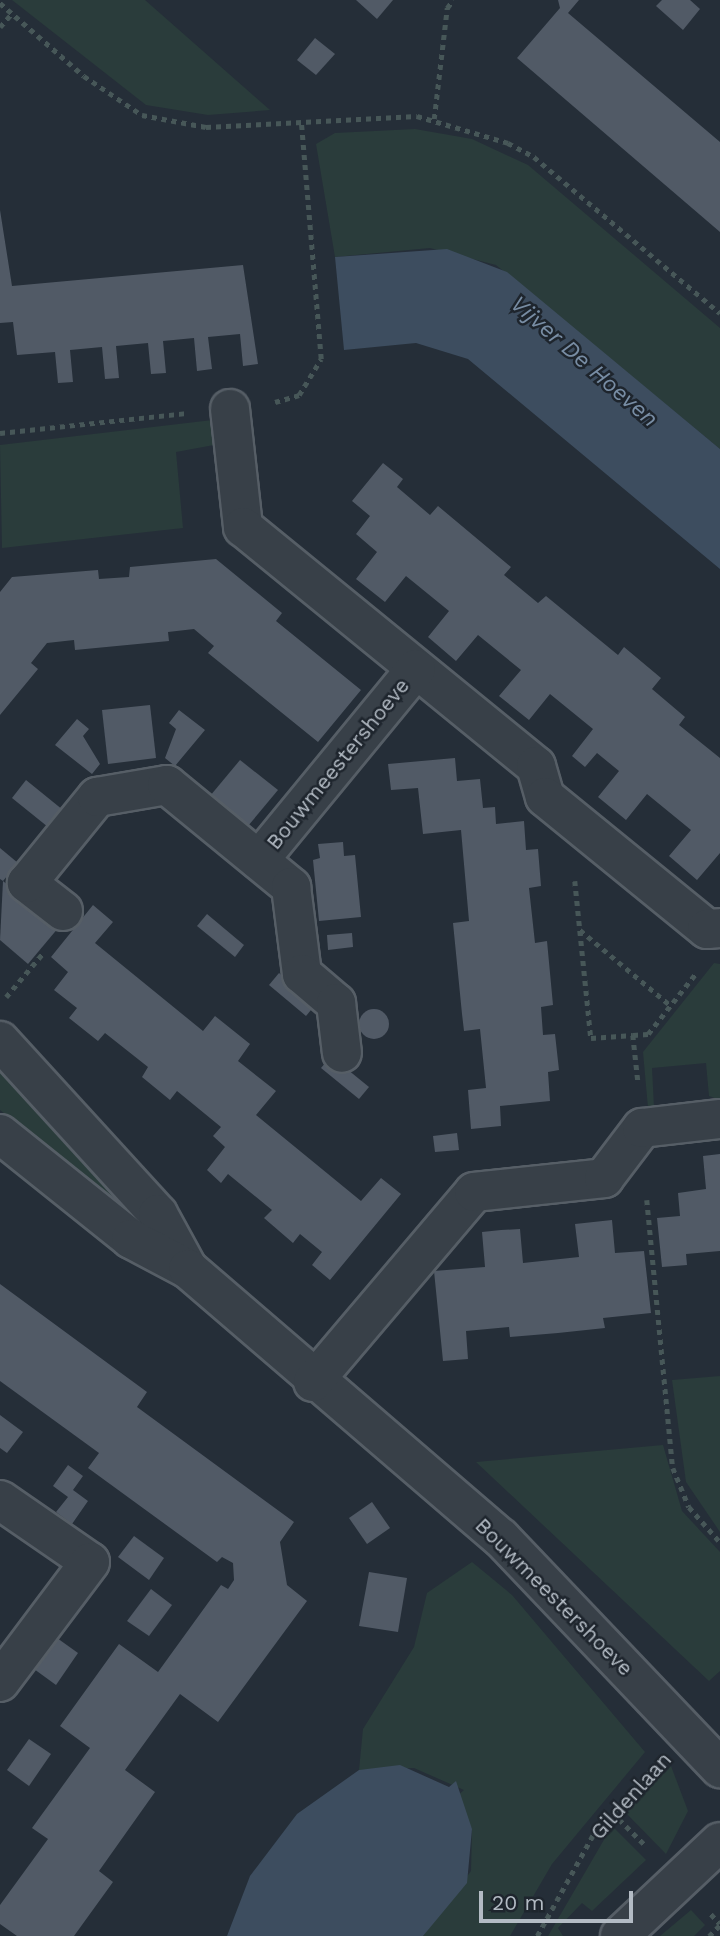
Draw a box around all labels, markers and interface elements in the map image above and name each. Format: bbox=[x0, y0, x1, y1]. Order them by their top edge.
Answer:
water label: Vijver De Hoeven bbox=[505, 290, 663, 434]
street label: Bouwmeestershoeve bbox=[261, 673, 415, 855]
street label: Bouwmeestershoeve bbox=[470, 1513, 638, 1681]
street label: Gildenlaan bbox=[585, 1747, 677, 1845]
scale bar bbox=[482, 1876, 636, 1920]
text: 20 m bbox=[492, 1890, 544, 1915]

